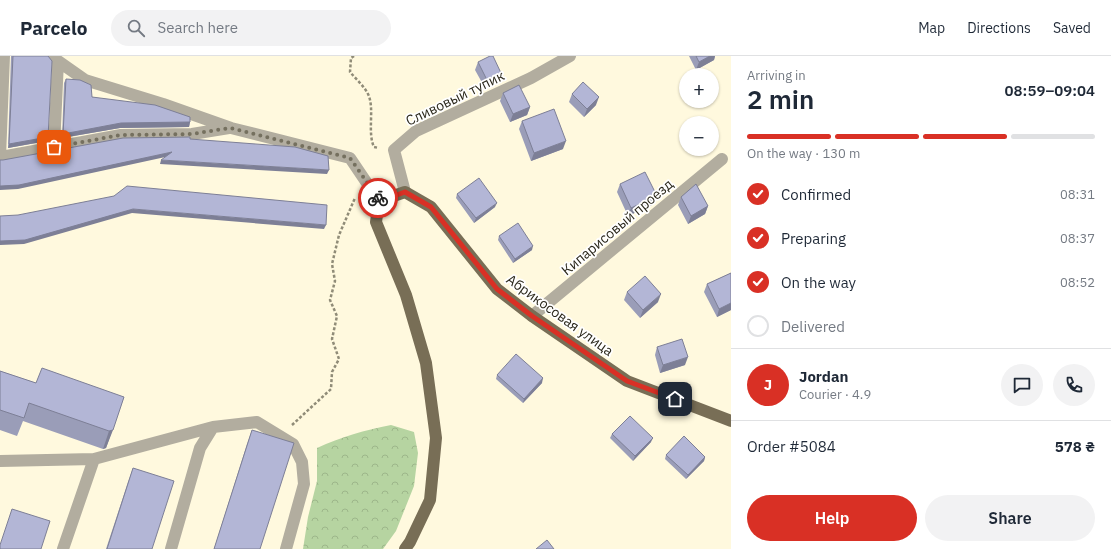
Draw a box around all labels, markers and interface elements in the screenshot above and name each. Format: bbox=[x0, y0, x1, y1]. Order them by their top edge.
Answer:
search box bbox=[111, 10, 391, 46]
text: Parcelo bbox=[20, 16, 87, 40]
icon: search bbox=[125, 17, 147, 39]
text: Search here bbox=[157, 18, 238, 37]
text: Map bbox=[918, 19, 945, 37]
text: Directions bbox=[967, 19, 1031, 37]
text: Saved bbox=[1053, 19, 1091, 37]
street label: Сливовый тупик bbox=[403, 66, 508, 130]
text: Arriving in bbox=[747, 67, 806, 84]
map controls bbox=[679, 68, 719, 156]
button: + bbox=[679, 68, 719, 108]
text: 08:59–09:04 bbox=[1005, 81, 1095, 100]
text: 2 min bbox=[747, 82, 814, 116]
button: − bbox=[679, 116, 719, 156]
pin bbox=[37, 130, 71, 164]
icon: bag bbox=[43, 136, 65, 158]
text: On the way · 130 m bbox=[747, 145, 860, 162]
street label: Кипарисовый проезд bbox=[557, 175, 677, 279]
courier bbox=[358, 178, 398, 218]
icon: check bbox=[747, 183, 769, 205]
text: Confirmed bbox=[781, 185, 851, 204]
text: 08:31 bbox=[1060, 186, 1095, 203]
icon: bike bbox=[367, 187, 389, 209]
icon: check bbox=[747, 227, 769, 249]
text: Preparing bbox=[781, 229, 846, 248]
text: 08:37 bbox=[1060, 230, 1095, 247]
street label: Абрикосовая улица bbox=[503, 270, 618, 360]
icon: check bbox=[747, 271, 769, 293]
text: On the way bbox=[781, 273, 856, 292]
text: 08:52 bbox=[1060, 274, 1095, 291]
text: Delivered bbox=[781, 317, 845, 336]
button: chat bbox=[1001, 364, 1043, 406]
button: phone bbox=[1053, 364, 1095, 406]
text: Jordan bbox=[799, 367, 848, 386]
text: J bbox=[764, 375, 772, 394]
pin bbox=[658, 382, 692, 416]
text: Courier · 4.9 bbox=[799, 386, 871, 403]
icon: home bbox=[664, 388, 686, 410]
text: Order #5084 bbox=[747, 437, 836, 456]
text: 578 ₴ bbox=[1055, 437, 1095, 456]
button: Help bbox=[747, 495, 917, 541]
button: Share bbox=[925, 495, 1095, 541]

